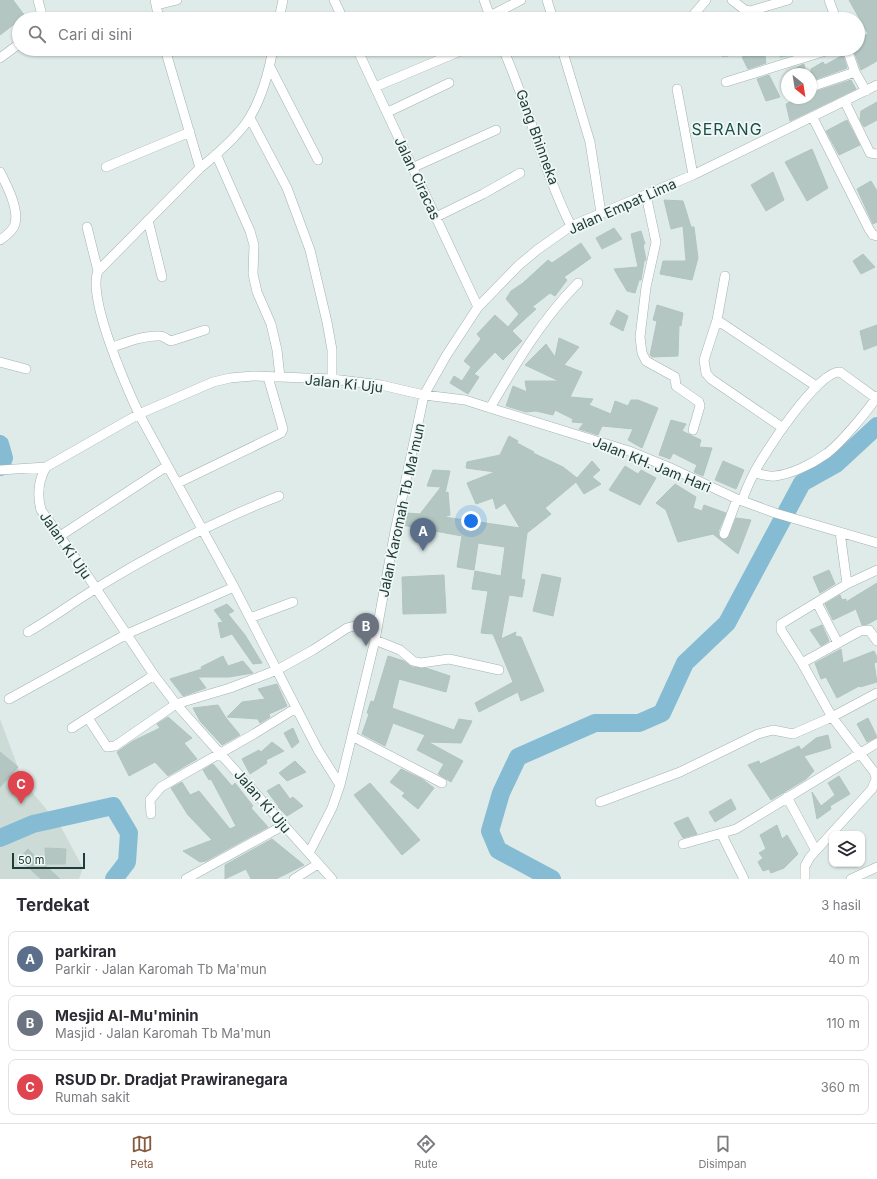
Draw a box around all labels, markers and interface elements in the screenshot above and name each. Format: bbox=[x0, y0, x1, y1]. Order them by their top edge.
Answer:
search box bbox=[12, 12, 865, 56]
icon: search bbox=[26, 23, 48, 45]
text: Cari di sini bbox=[58, 25, 132, 44]
north arrow bbox=[781, 68, 817, 104]
street label: Gang Bhinneka bbox=[513, 87, 563, 187]
district label: SERANG bbox=[691, 119, 763, 139]
street label: Jalan Ciracas bbox=[391, 134, 445, 222]
street label: Jalan Empat Lima bbox=[565, 175, 679, 237]
street label: Jalan Ki Uju bbox=[304, 370, 384, 396]
street label: Jalan Karomah Tb Ma'mun bbox=[374, 421, 428, 599]
street label: Jalan KH. Jam Hari bbox=[590, 432, 714, 496]
street label: Jalan Ki Uju bbox=[37, 508, 95, 582]
your location bbox=[461, 511, 481, 531]
pin: A bbox=[410, 518, 436, 551]
pin: B bbox=[353, 613, 379, 646]
street label: Jalan Ki Uju bbox=[231, 766, 295, 836]
pin: C bbox=[8, 771, 34, 804]
map controls bbox=[829, 831, 865, 867]
button: layers bbox=[829, 831, 865, 867]
scale bar bbox=[12, 851, 85, 870]
text: 50 m bbox=[18, 853, 44, 867]
text: Terdekat bbox=[16, 895, 89, 915]
text: 3 hasil bbox=[821, 897, 861, 913]
text: parkiran bbox=[55, 942, 116, 961]
text: A bbox=[25, 951, 35, 967]
text: 40 m bbox=[828, 951, 860, 967]
text: Parkir · Jalan Karomah Tb Ma'mun bbox=[55, 961, 267, 977]
text: Mesjid Al-Mu'minin bbox=[55, 1006, 199, 1025]
text: B bbox=[26, 1015, 34, 1031]
text: 110 m bbox=[826, 1015, 860, 1031]
text: Masjid · Jalan Karomah Tb Ma'mun bbox=[55, 1025, 271, 1041]
text: RSUD Dr. Dradjat Prawiranegara bbox=[55, 1070, 288, 1089]
text: C bbox=[25, 1079, 35, 1095]
text: 360 m bbox=[821, 1079, 860, 1095]
text: Rumah sakit bbox=[55, 1089, 130, 1105]
tab: Peta bbox=[130, 1133, 154, 1171]
tab: Rute bbox=[414, 1133, 438, 1171]
tab: Disimpan bbox=[698, 1133, 747, 1171]

